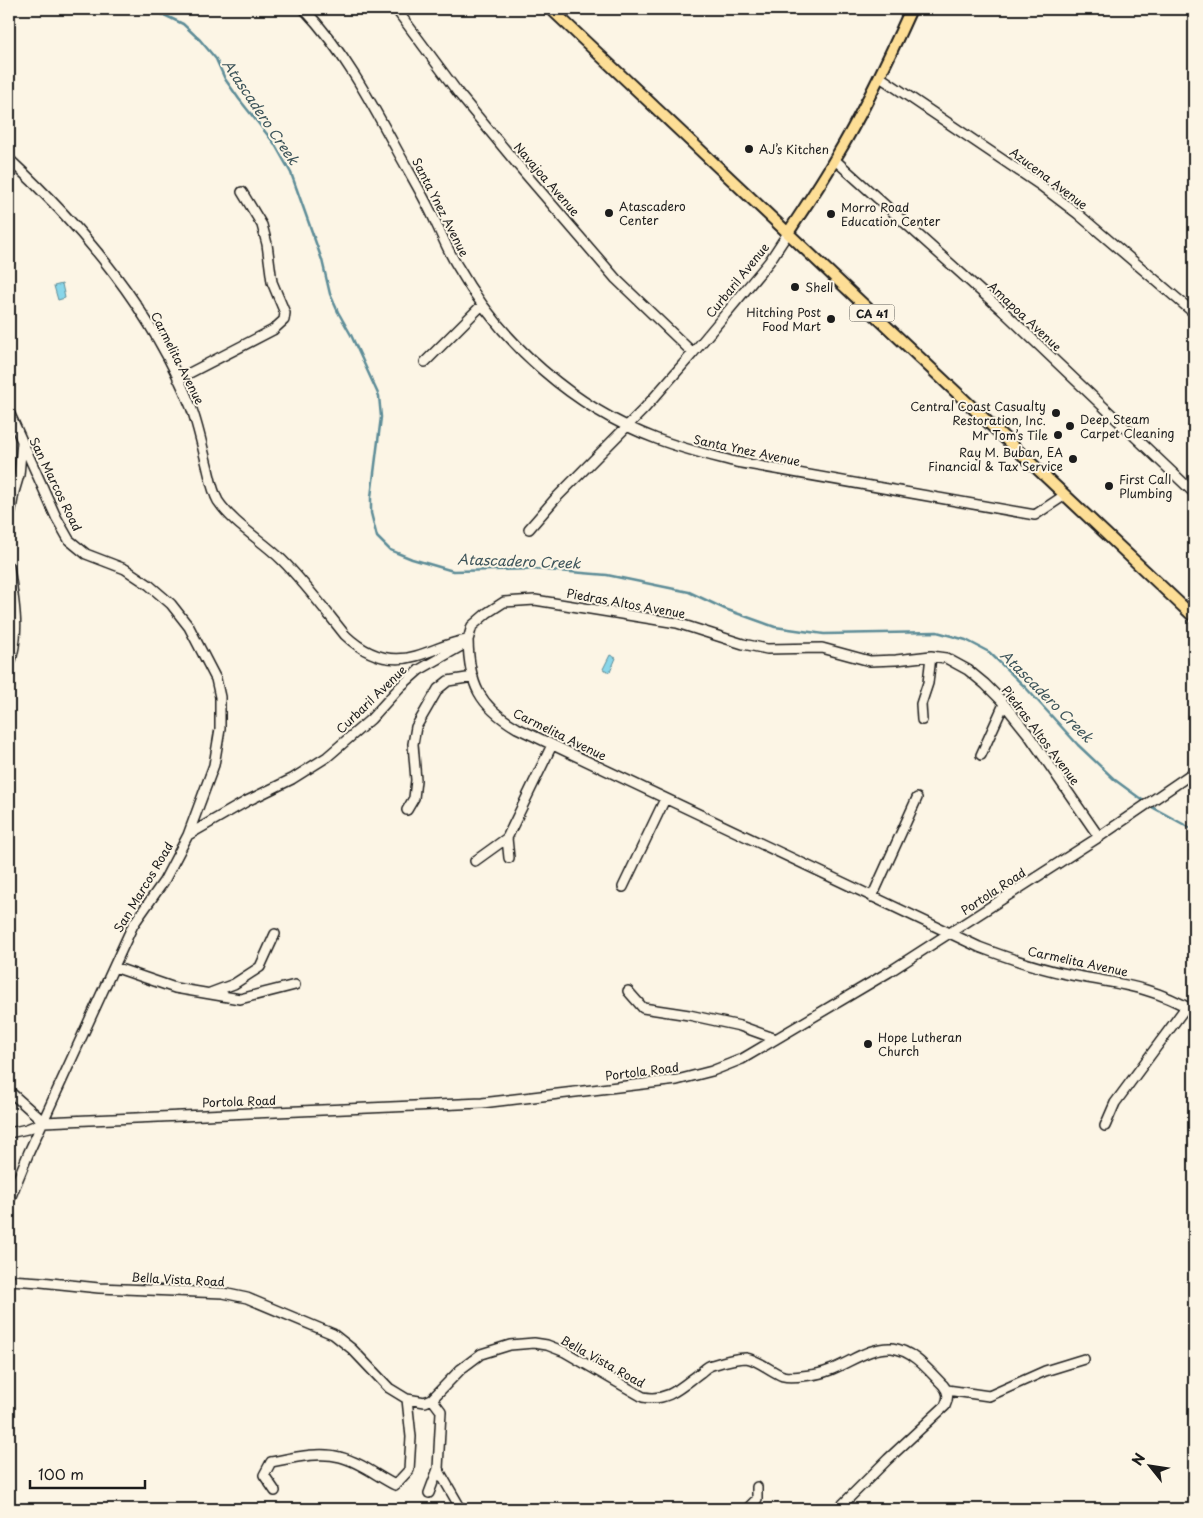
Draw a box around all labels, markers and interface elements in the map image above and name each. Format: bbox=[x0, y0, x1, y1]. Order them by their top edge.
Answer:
water label: Atascadero Creek bbox=[218, 55, 305, 170]
street label: Navajoa Avenue bbox=[510, 138, 584, 220]
place label: AJ’s Kitchen bbox=[759, 140, 829, 158]
marker: AJ’s Kitchen bbox=[743, 143, 755, 155]
street label: Azucena Avenue bbox=[1006, 143, 1092, 214]
street label: Santa Ynez Avenue bbox=[408, 154, 474, 260]
place label: Atascadero Center bbox=[619, 197, 686, 229]
place label: Morro Road Education Center bbox=[841, 198, 941, 230]
marker: Atascadero Center bbox=[603, 207, 615, 219]
marker: Morro Road Education Center bbox=[825, 208, 837, 220]
street label: Curbaril Avenue bbox=[701, 238, 773, 321]
street label: Amapoa Avenue bbox=[984, 277, 1066, 355]
place label: Shell bbox=[805, 278, 833, 296]
marker: Shell bbox=[789, 281, 801, 293]
place label: Hitching Post Food Mart bbox=[746, 303, 821, 335]
road number: CA 41 bbox=[850, 304, 894, 322]
street label: Carmelita Avenue bbox=[147, 308, 209, 408]
marker: Hitching Post Food Mart bbox=[825, 313, 837, 325]
place label: Central Coast Casualty Restoration, Inc. bbox=[910, 397, 1046, 429]
marker: Central Coast Casualty Restoration, Inc. bbox=[1050, 407, 1062, 419]
place label: Deep Steam Carpet Cleaning bbox=[1080, 410, 1175, 442]
marker: Deep Steam Carpet Cleaning bbox=[1064, 420, 1076, 432]
place label: Mr Tom’s Tile bbox=[972, 426, 1048, 444]
marker: Mr Tom’s Tile bbox=[1052, 429, 1064, 441]
street label: Santa Ynez Avenue bbox=[692, 430, 803, 470]
street label: San Marcos Road bbox=[25, 434, 87, 534]
place label: Ray M. Buban, EA Financial & Tax Service bbox=[928, 443, 1063, 475]
marker: Ray M. Buban, EA Financial & Tax Service bbox=[1067, 453, 1079, 465]
place label: First Call Plumbing bbox=[1119, 470, 1172, 502]
marker: First Call Plumbing bbox=[1103, 480, 1115, 492]
water label: Atascadero Creek bbox=[457, 548, 582, 574]
street label: Piedras Altos Avenue bbox=[565, 584, 687, 622]
water label: Atascadero Creek bbox=[996, 645, 1099, 748]
street label: Curbaril Avenue bbox=[332, 660, 411, 737]
street label: Piedras Altos Avenue bbox=[998, 681, 1085, 789]
street label: Carmelita Avenue bbox=[510, 704, 610, 765]
street label: San Marcos Road bbox=[109, 838, 177, 936]
street label: Portola Road bbox=[957, 863, 1029, 919]
street label: Carmelita Avenue bbox=[1026, 942, 1130, 981]
place label: Hope Lutheran Church bbox=[878, 1028, 962, 1060]
marker: Hope Lutheran Church bbox=[862, 1038, 874, 1050]
street label: Portola Road bbox=[604, 1058, 680, 1084]
street label: Portola Road bbox=[202, 1091, 276, 1111]
street label: Bella Vista Road bbox=[131, 1268, 225, 1290]
street label: Bella Vista Road bbox=[558, 1330, 648, 1392]
north arrow bbox=[1126, 1440, 1176, 1490]
text: N bbox=[1126, 1449, 1150, 1469]
scale bar bbox=[30, 1458, 145, 1490]
text: 100 m bbox=[38, 1462, 84, 1485]

